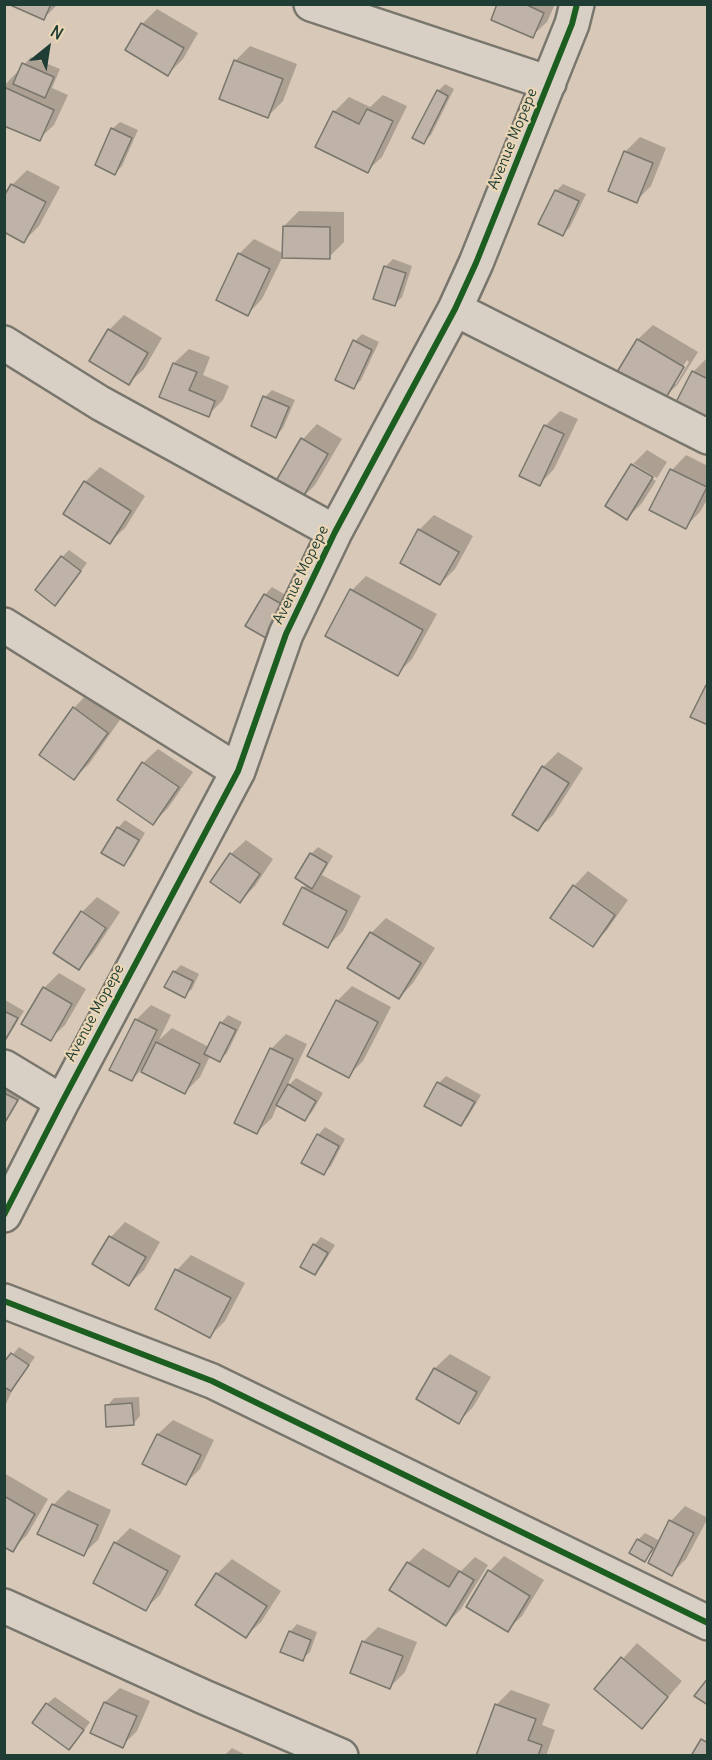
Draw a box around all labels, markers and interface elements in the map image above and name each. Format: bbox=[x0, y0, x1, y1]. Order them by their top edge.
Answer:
north arrow bbox=[18, 18, 78, 78]
text: N bbox=[47, 21, 67, 44]
street label: Avenue Mopepe bbox=[485, 86, 541, 192]
street label: Avenue Mopepe bbox=[269, 523, 333, 627]
street label: Avenue Mopepe bbox=[62, 961, 128, 1065]

